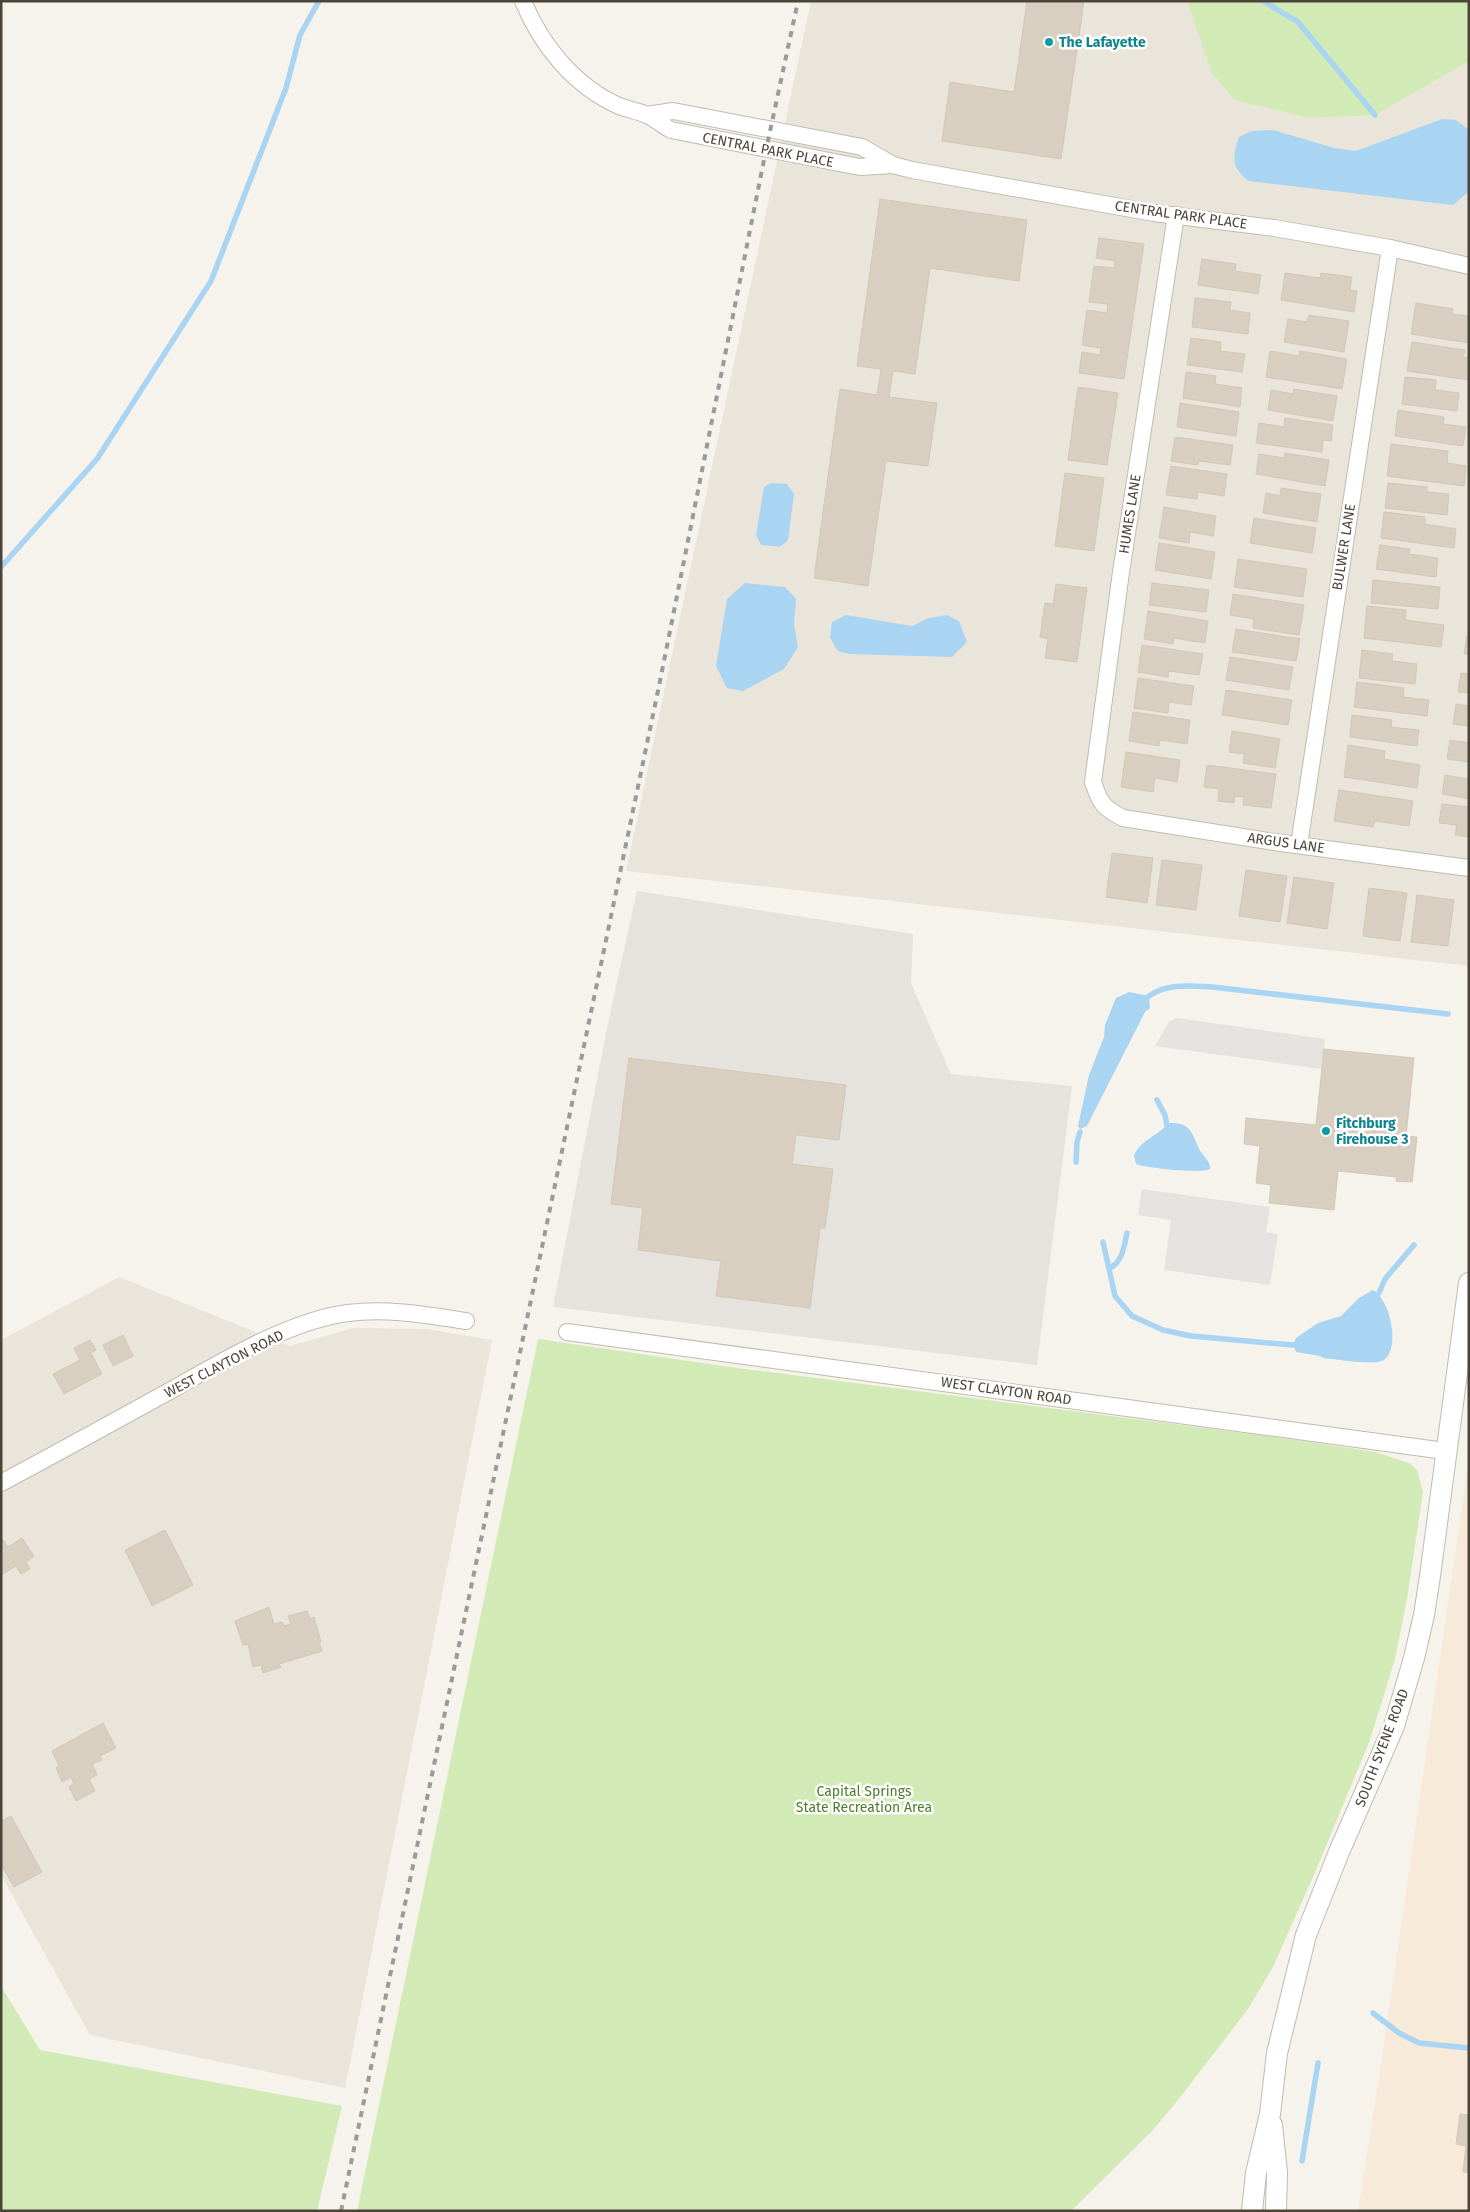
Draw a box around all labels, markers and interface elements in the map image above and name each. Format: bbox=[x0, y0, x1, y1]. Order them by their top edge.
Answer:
place label: The Lafayette bbox=[1059, 34, 1146, 51]
marker: The Lafayette bbox=[1043, 36, 1055, 48]
street label: CENTRAL PARK PLACE bbox=[701, 129, 835, 171]
street label: CENTRAL PARK PLACE bbox=[1114, 197, 1248, 233]
street label: HUMES LANE bbox=[1115, 473, 1145, 555]
street label: BULWER LANE bbox=[1329, 502, 1359, 592]
street label: ARGUS LANE bbox=[1246, 829, 1326, 857]
place label: Fitchburg Firehouse 3 bbox=[1336, 1115, 1409, 1148]
marker: Fitchburg Firehouse 3 bbox=[1320, 1125, 1332, 1137]
street label: WEST CLAYTON ROAD bbox=[161, 1327, 287, 1401]
street label: WEST CLAYTON ROAD bbox=[940, 1373, 1072, 1409]
street label: SOUTH SYENE ROAD bbox=[1352, 1686, 1412, 1810]
park label: Capital Springs State Recreation Area bbox=[796, 1783, 932, 1816]

